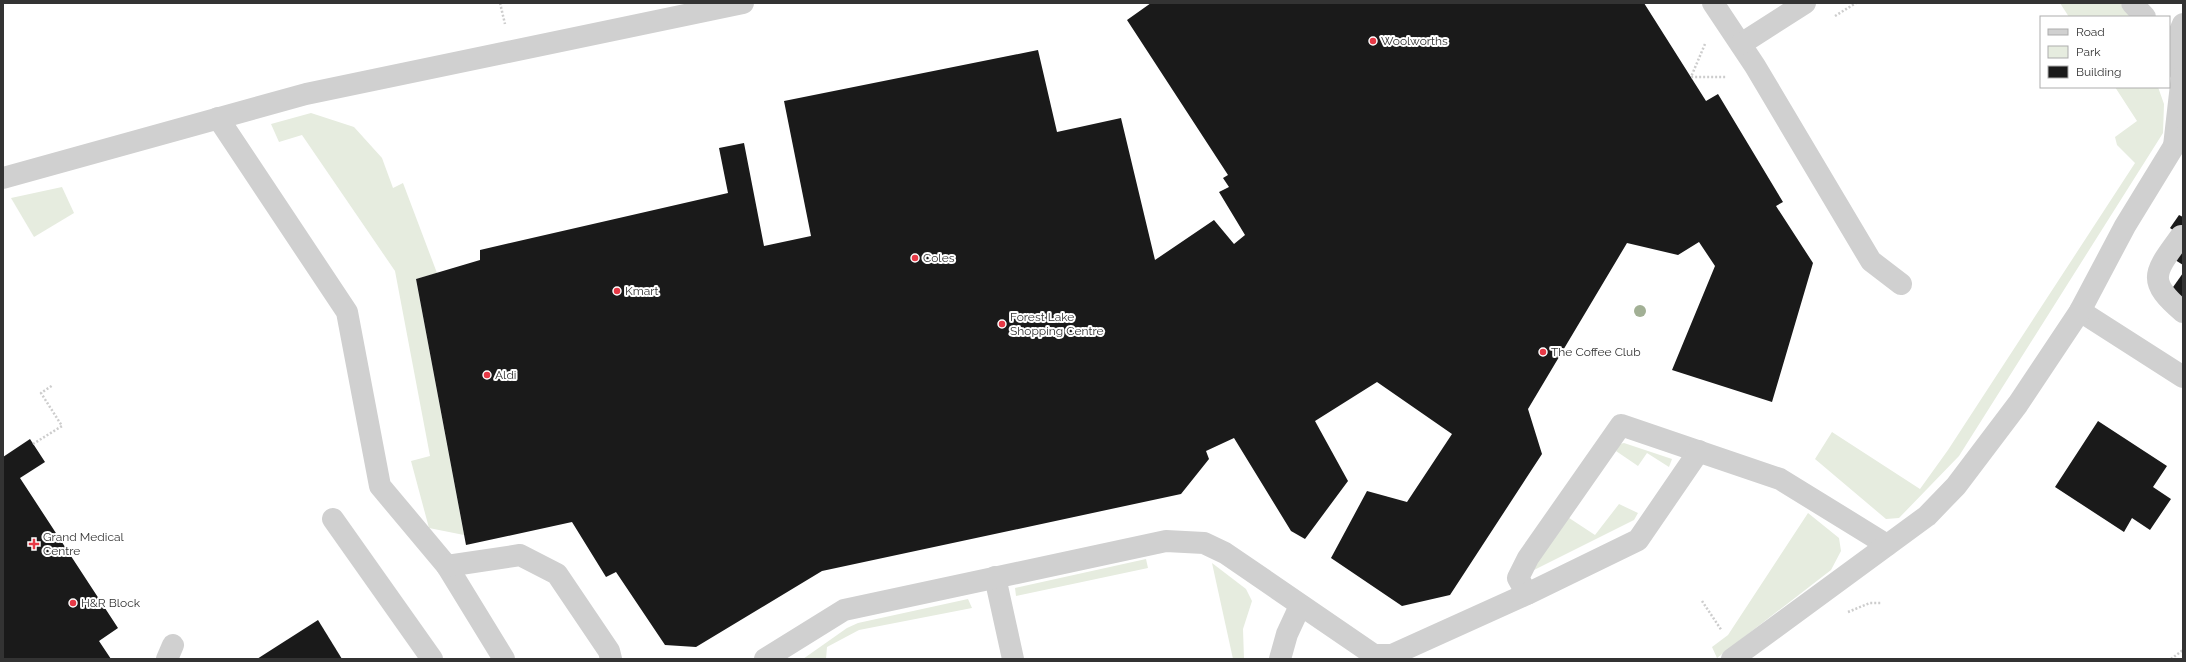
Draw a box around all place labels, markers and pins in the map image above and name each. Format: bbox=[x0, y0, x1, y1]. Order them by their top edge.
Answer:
place label: Woolworths bbox=[1381, 34, 1448, 48]
marker: Woolworths bbox=[1368, 36, 1378, 46]
place label: Coles bbox=[923, 251, 955, 265]
marker: Coles bbox=[910, 253, 920, 263]
place label: Kmart bbox=[625, 284, 659, 298]
marker: Kmart bbox=[612, 286, 622, 296]
place label: Forest Lake Shopping Centre bbox=[1010, 310, 1104, 338]
marker: Forest Lake Shopping Centre bbox=[997, 319, 1007, 329]
place label: The Coffee Club bbox=[1551, 345, 1641, 359]
marker: The Coffee Club bbox=[1538, 347, 1548, 357]
place label: Aldi bbox=[495, 368, 516, 382]
marker: Aldi bbox=[482, 370, 492, 380]
place label: Grand Medical Centre bbox=[43, 530, 125, 558]
marker: Grand Medical Centre bbox=[28, 538, 40, 550]
place label: H&R Block bbox=[81, 596, 141, 610]
marker: H&R Block bbox=[68, 598, 78, 608]

